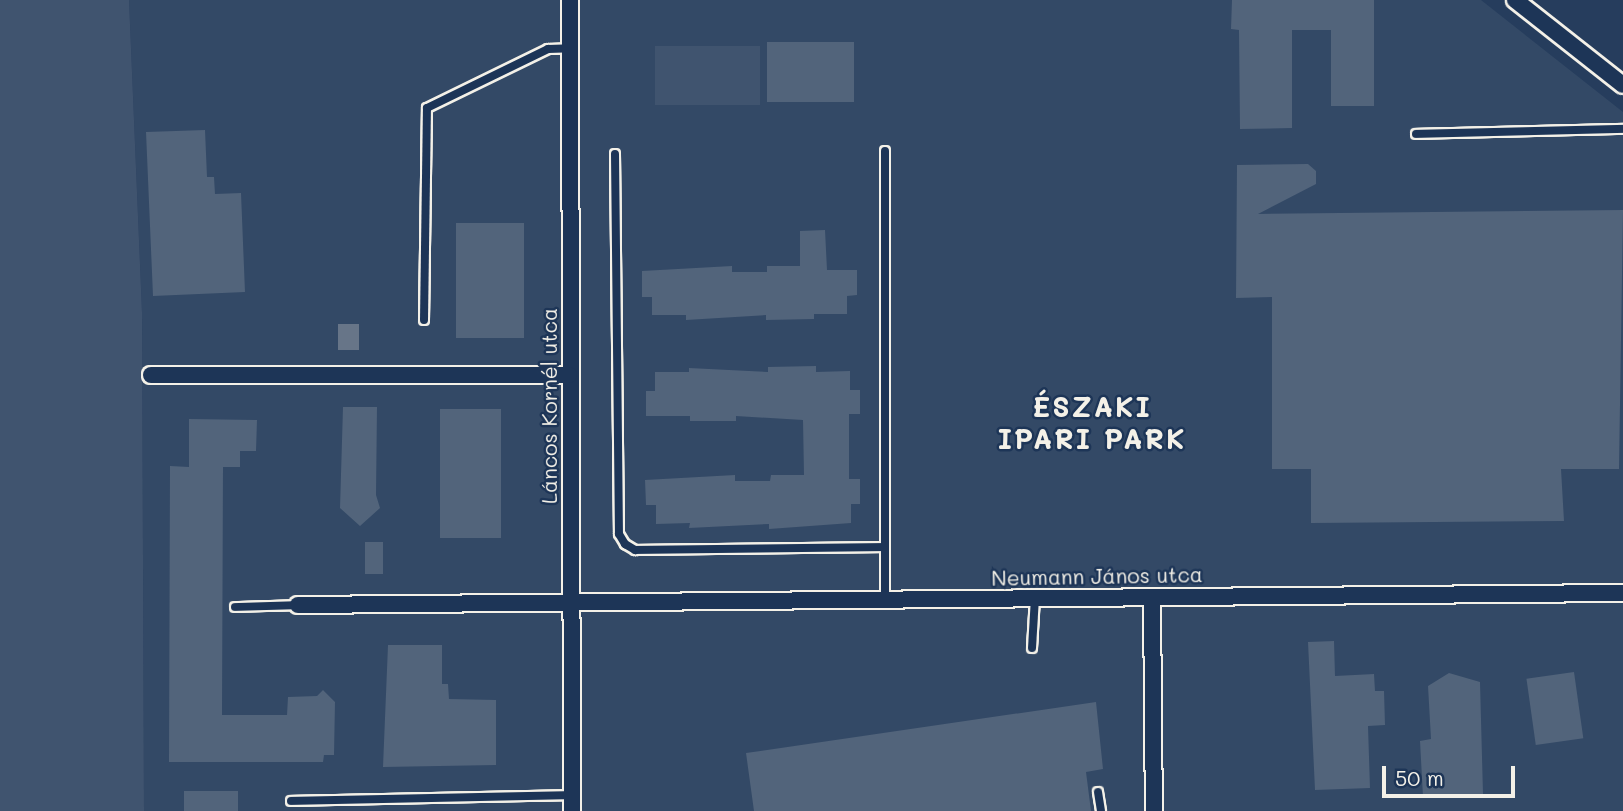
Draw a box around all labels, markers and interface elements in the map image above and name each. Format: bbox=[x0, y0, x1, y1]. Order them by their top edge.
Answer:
street label: Láncos Kornél utca bbox=[536, 308, 562, 504]
district label: ÉSZAKI IPARI PARK bbox=[999, 389, 1185, 455]
street label: Neumann János utca bbox=[991, 562, 1203, 590]
scale bar bbox=[1385, 752, 1518, 796]
text: 50 m bbox=[1395, 764, 1444, 791]

